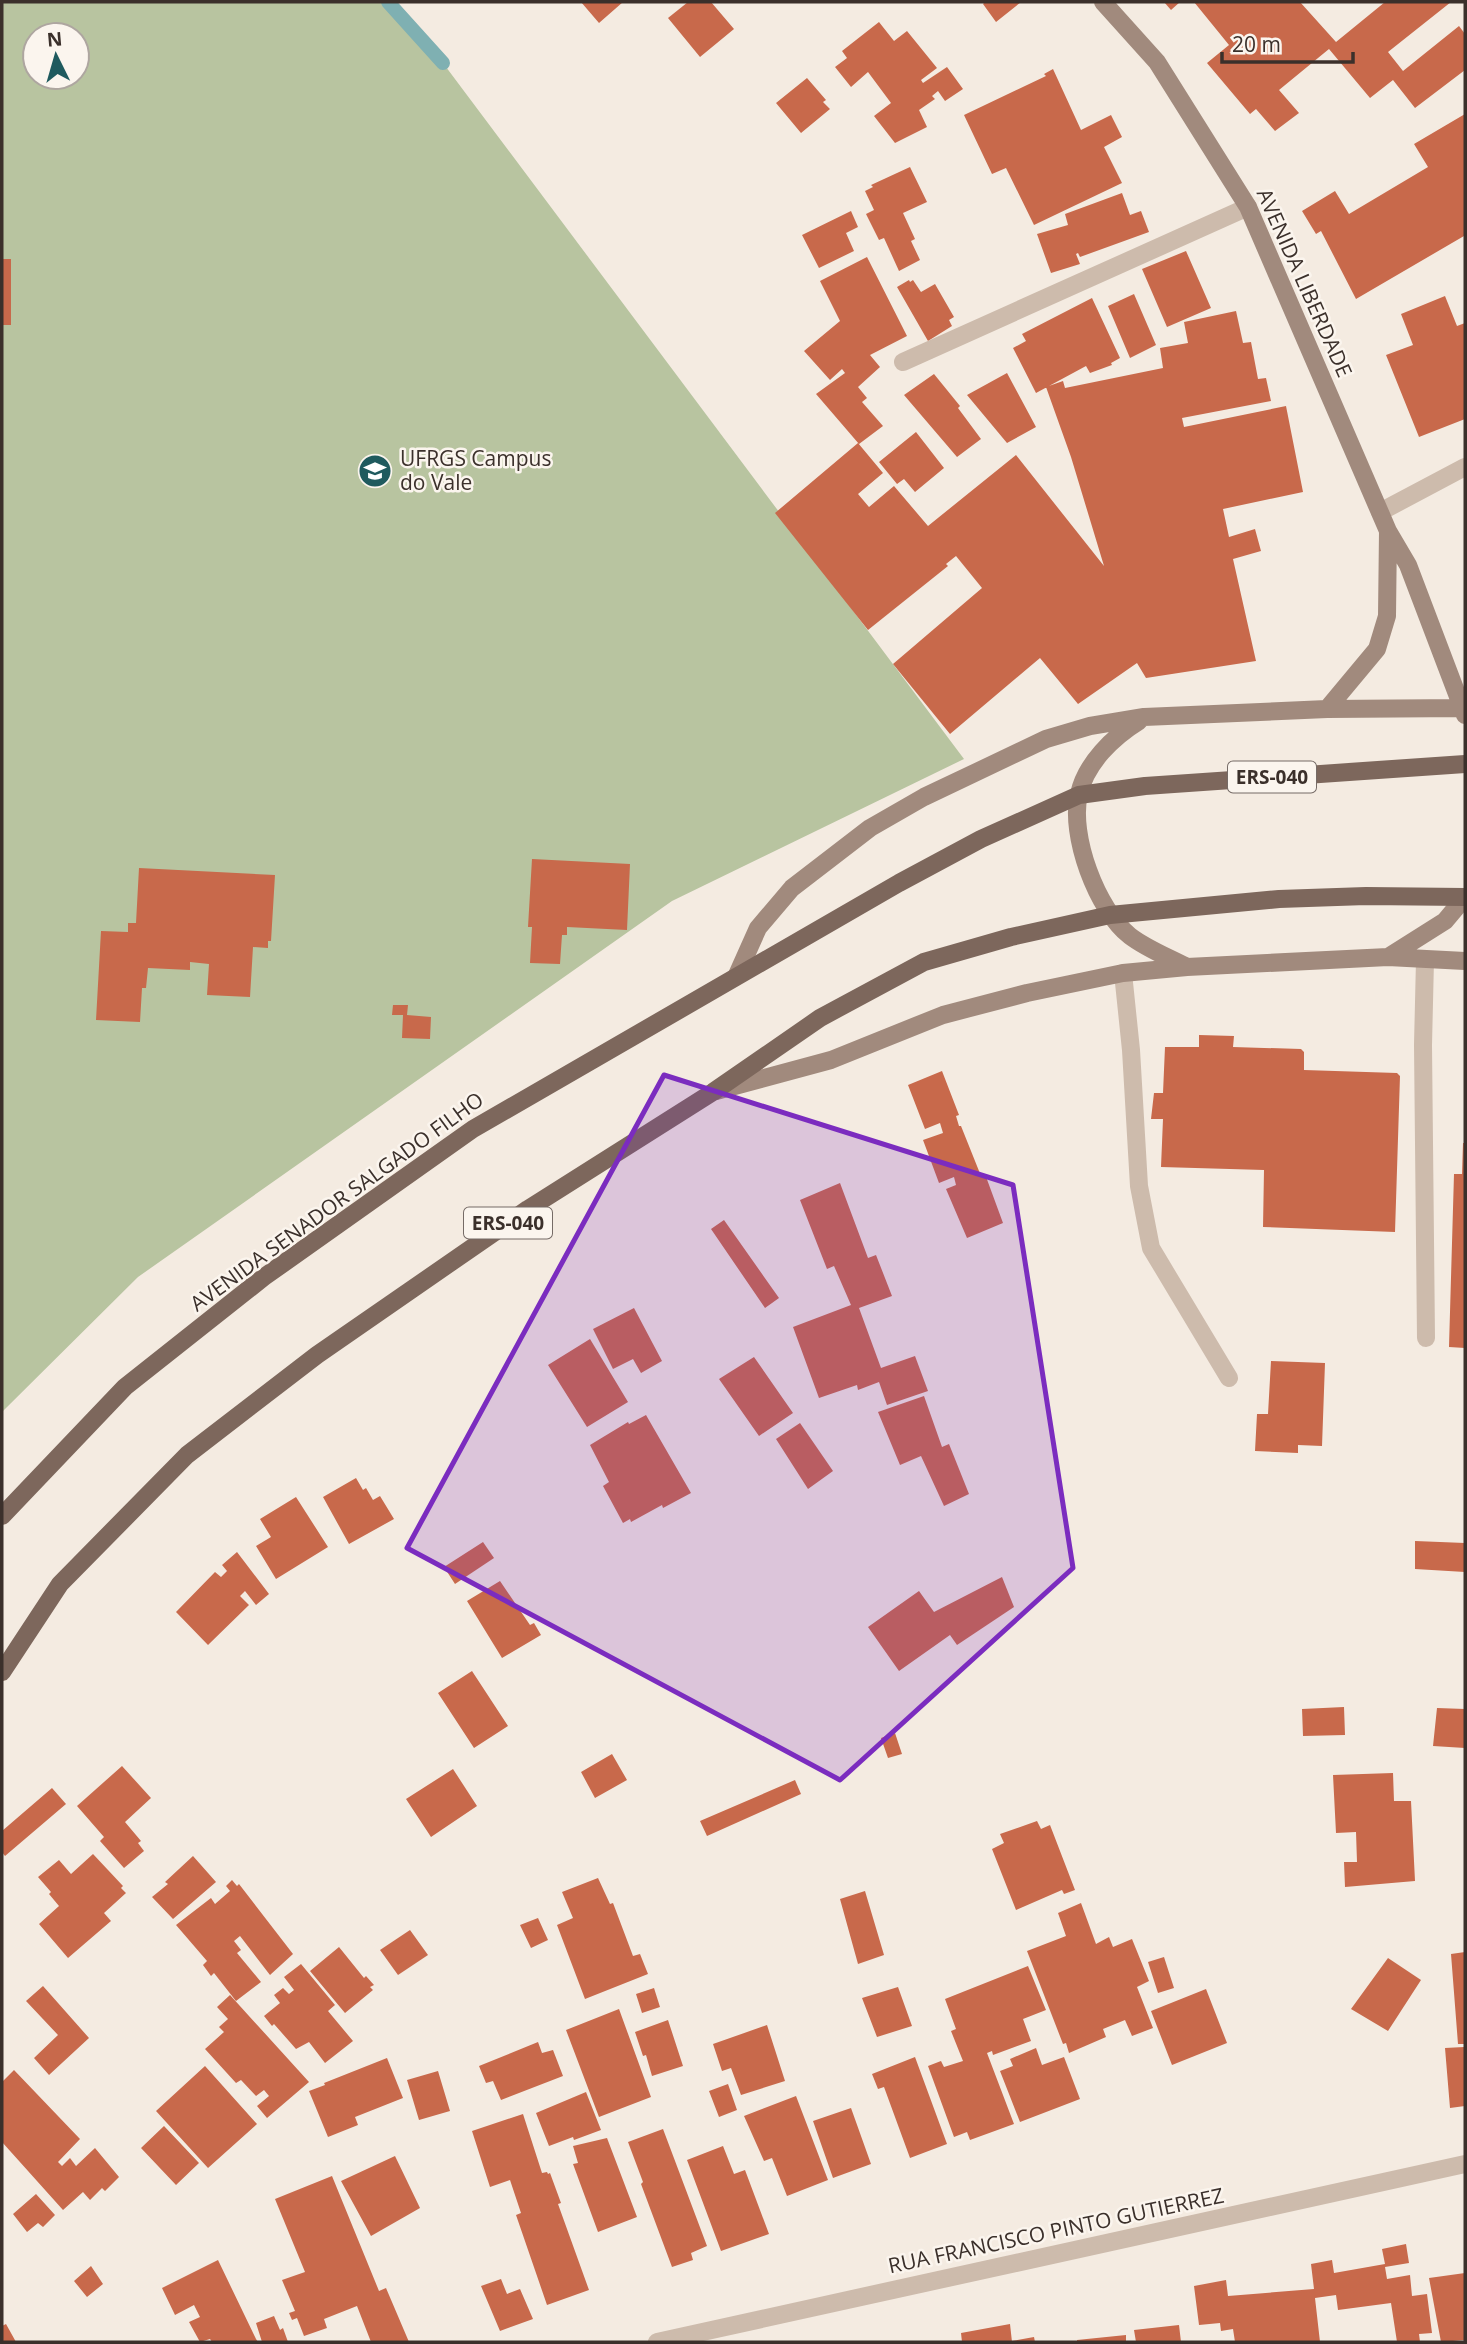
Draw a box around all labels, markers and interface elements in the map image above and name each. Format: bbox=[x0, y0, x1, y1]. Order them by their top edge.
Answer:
north arrow bbox=[21, 21, 91, 91]
scale bar bbox=[1222, 21, 1353, 65]
text: N bbox=[46, 25, 63, 53]
text: 20 m bbox=[1232, 30, 1281, 58]
street label: AVENIDA LIBERDADE bbox=[1251, 184, 1359, 381]
place label: UFRGS Campus do Vale bbox=[400, 444, 551, 496]
school or university icon: UFRGS Campus do Vale bbox=[356, 452, 394, 490]
road number: ERS-040 bbox=[1228, 762, 1316, 792]
street label: AVENIDA SENADOR SALGADO FILHO bbox=[184, 1085, 489, 1317]
road number: ERS-040 bbox=[464, 1208, 552, 1238]
street label: RUA FRANCISCO PINTO GUTIERREZ bbox=[885, 2181, 1226, 2279]

